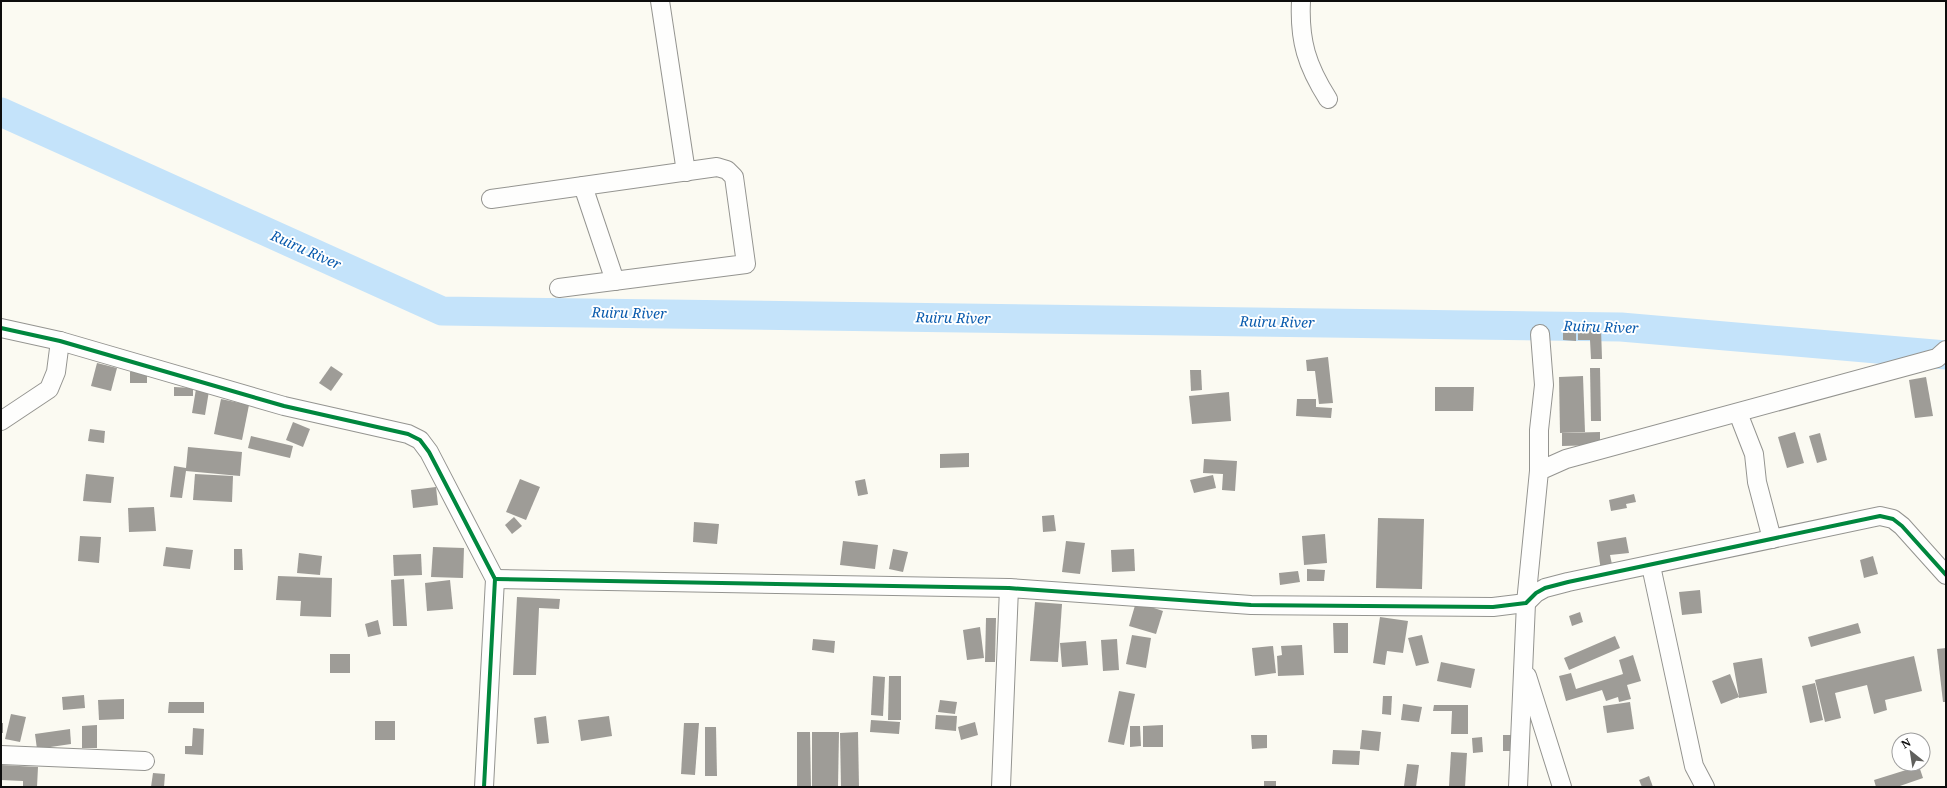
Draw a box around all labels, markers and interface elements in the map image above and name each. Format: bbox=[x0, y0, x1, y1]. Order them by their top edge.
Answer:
water label: Ruiru River bbox=[267, 225, 345, 274]
water label: Ruiru River bbox=[590, 302, 667, 323]
water label: Ruiru River bbox=[914, 307, 991, 328]
water label: Ruiru River bbox=[1238, 311, 1315, 332]
water label: Ruiru River bbox=[1562, 316, 1639, 337]
north arrow bbox=[1891, 732, 1931, 772]
text: N bbox=[1898, 734, 1914, 752]

